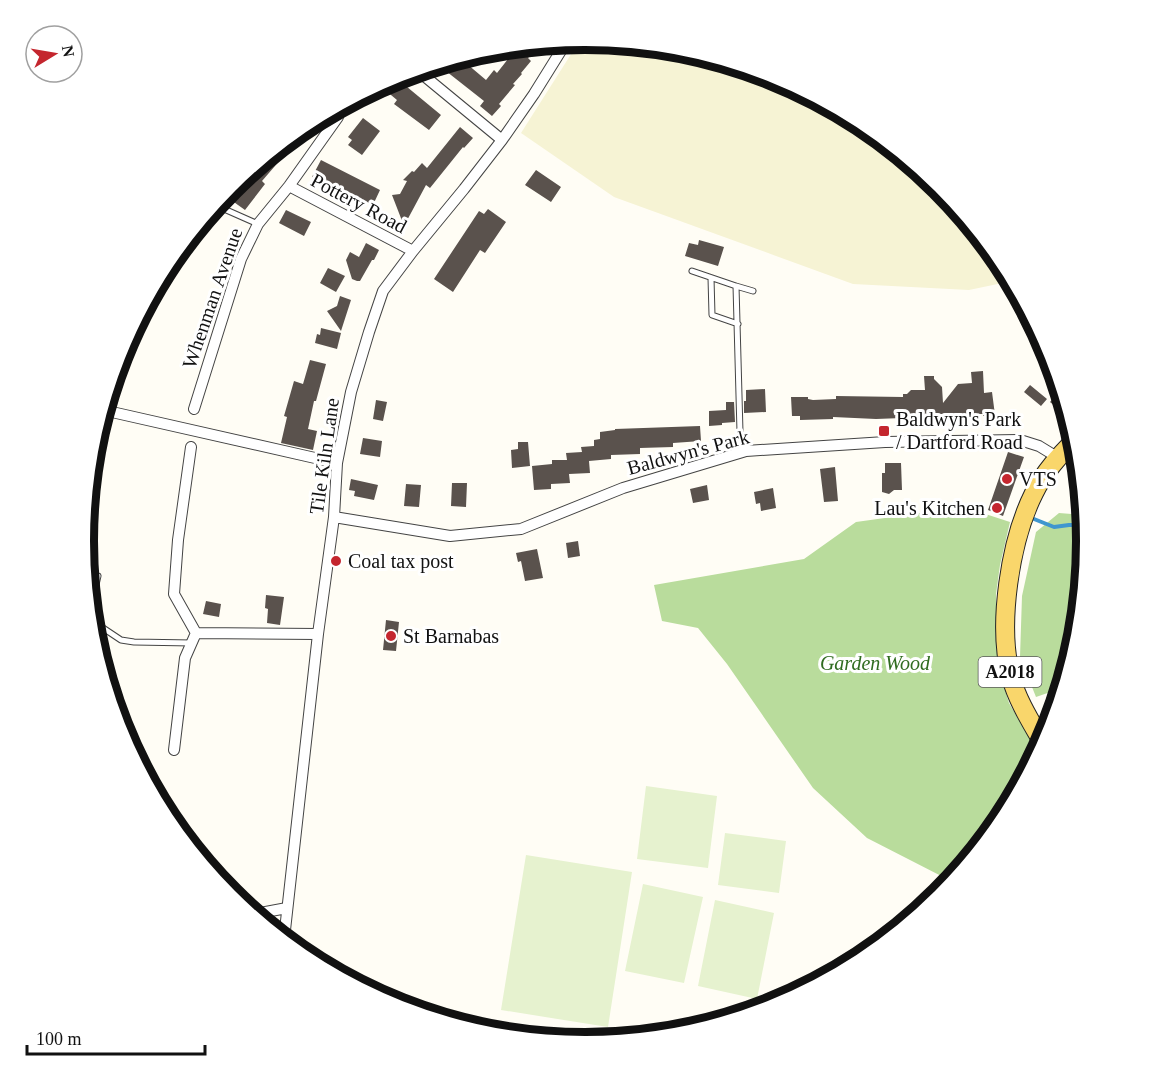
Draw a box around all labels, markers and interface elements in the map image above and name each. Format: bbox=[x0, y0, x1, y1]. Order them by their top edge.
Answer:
north arrow bbox=[24, 24, 84, 84]
text: N bbox=[59, 44, 78, 59]
street label: Pottery Road bbox=[307, 169, 411, 238]
street label: Whenman Avenue bbox=[178, 225, 246, 371]
street label: Tile Kiln Lane bbox=[305, 396, 343, 515]
place label: Baldwyn's Park / Dartford Road bbox=[896, 408, 1023, 453]
marker: Baldwyn's Park / Dartford Road bbox=[877, 424, 891, 438]
street label: Baldwyn's Park bbox=[625, 425, 752, 480]
place label: VTS bbox=[1019, 468, 1057, 490]
marker: VTS bbox=[1000, 472, 1014, 486]
place label: Lau's Kitchen bbox=[874, 497, 985, 519]
marker: Lau's Kitchen bbox=[990, 501, 1004, 515]
place label: Coal tax post bbox=[348, 550, 454, 573]
marker: Coal tax post bbox=[329, 554, 343, 568]
place label: St Barnabas bbox=[403, 625, 499, 647]
marker: St Barnabas bbox=[384, 629, 398, 643]
park label: Garden Wood bbox=[820, 652, 931, 674]
road number: A2018 bbox=[978, 657, 1042, 687]
scale bar bbox=[27, 1018, 206, 1056]
text: 100 m bbox=[36, 1029, 82, 1049]

